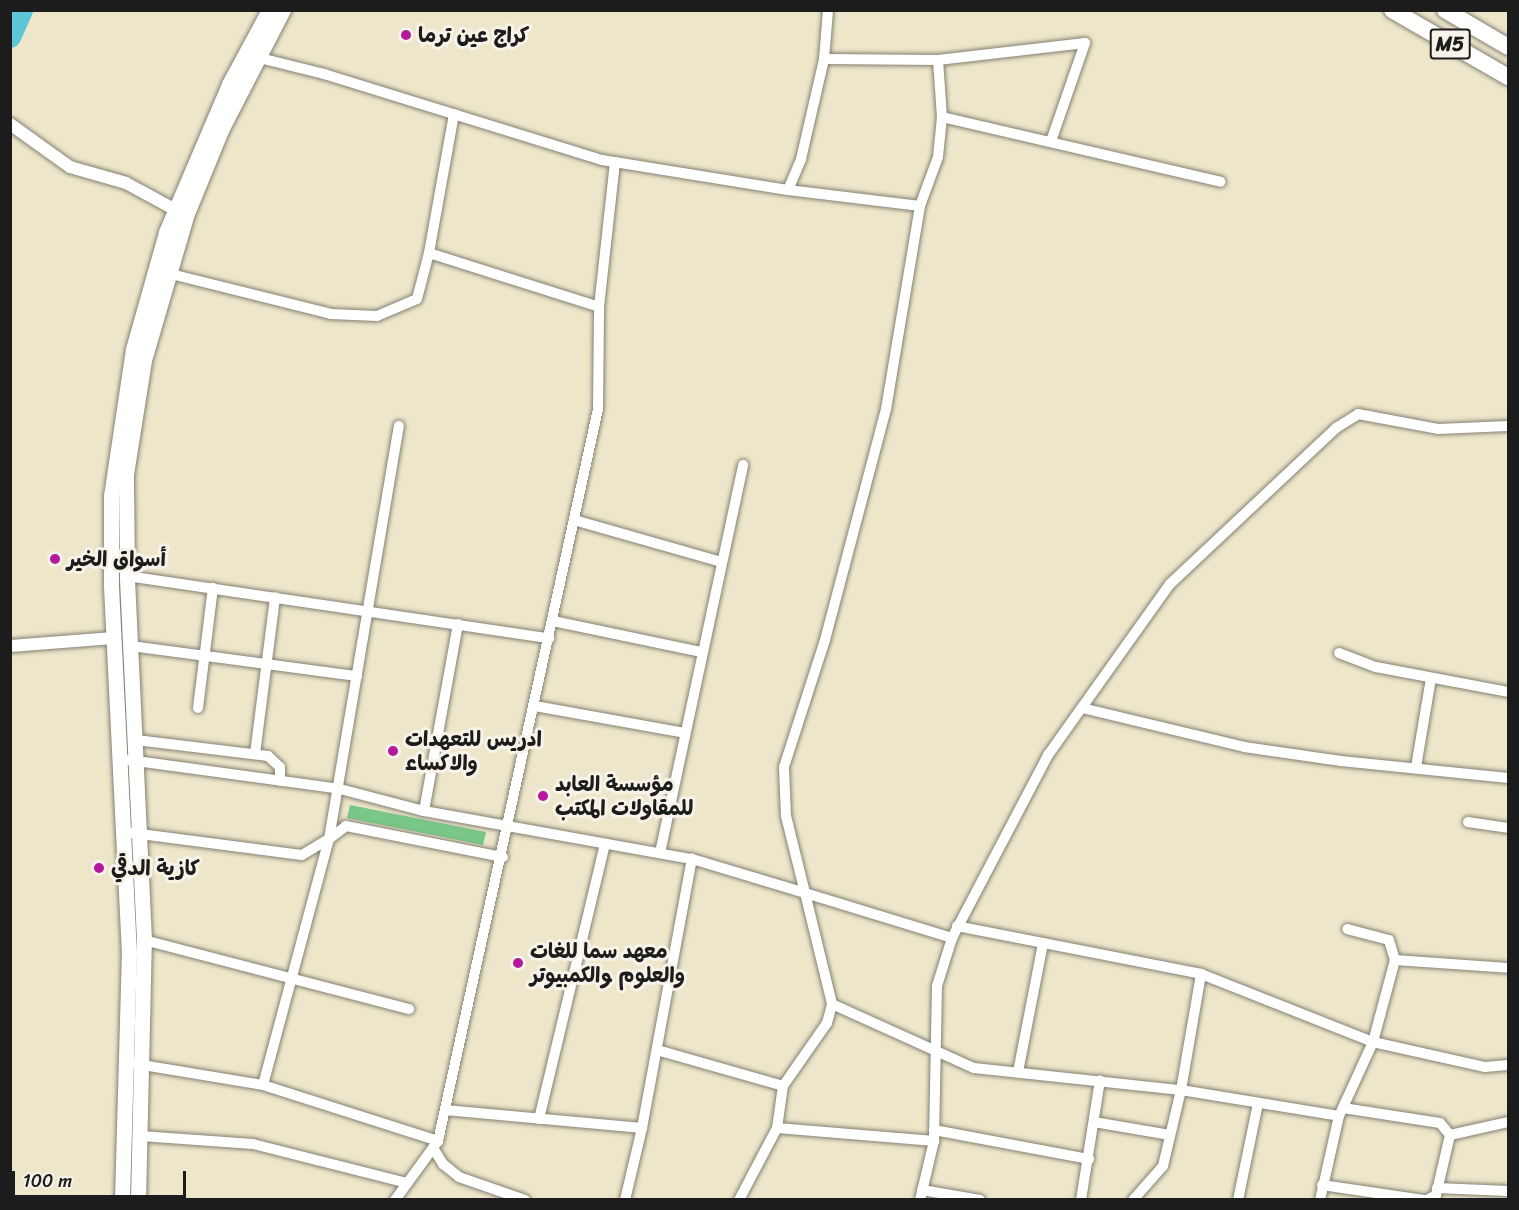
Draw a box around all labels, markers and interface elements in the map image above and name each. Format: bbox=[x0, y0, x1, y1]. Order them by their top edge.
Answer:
place label: كراج عين ترما bbox=[418, 22, 529, 48]
road number: M5 bbox=[1429, 27, 1471, 61]
marker: كراج عين ترما bbox=[399, 28, 413, 42]
place label: أسواق الخير bbox=[67, 546, 166, 572]
marker: أسواق الخير bbox=[48, 552, 62, 566]
place label: ادريس للتعهدات والاكساء bbox=[405, 726, 542, 776]
marker: ادريس للتعهدات والاكساء bbox=[386, 744, 400, 758]
place label: مؤسسة العابد للمقاولات المكتب bbox=[555, 771, 693, 821]
marker: مؤسسة العابد للمقاولات المكتب bbox=[536, 789, 550, 803]
place label: كازية الدقي bbox=[111, 855, 200, 881]
marker: كازية الدقي bbox=[92, 861, 106, 875]
place label: معهد سما للغات والعلوم والكمبيوتر bbox=[530, 938, 685, 988]
marker: معهد سما للغات والعلوم والكمبيوتر bbox=[511, 956, 525, 970]
scale bar bbox=[15, 1159, 189, 1197]
text: 100 m bbox=[23, 1165, 72, 1197]

